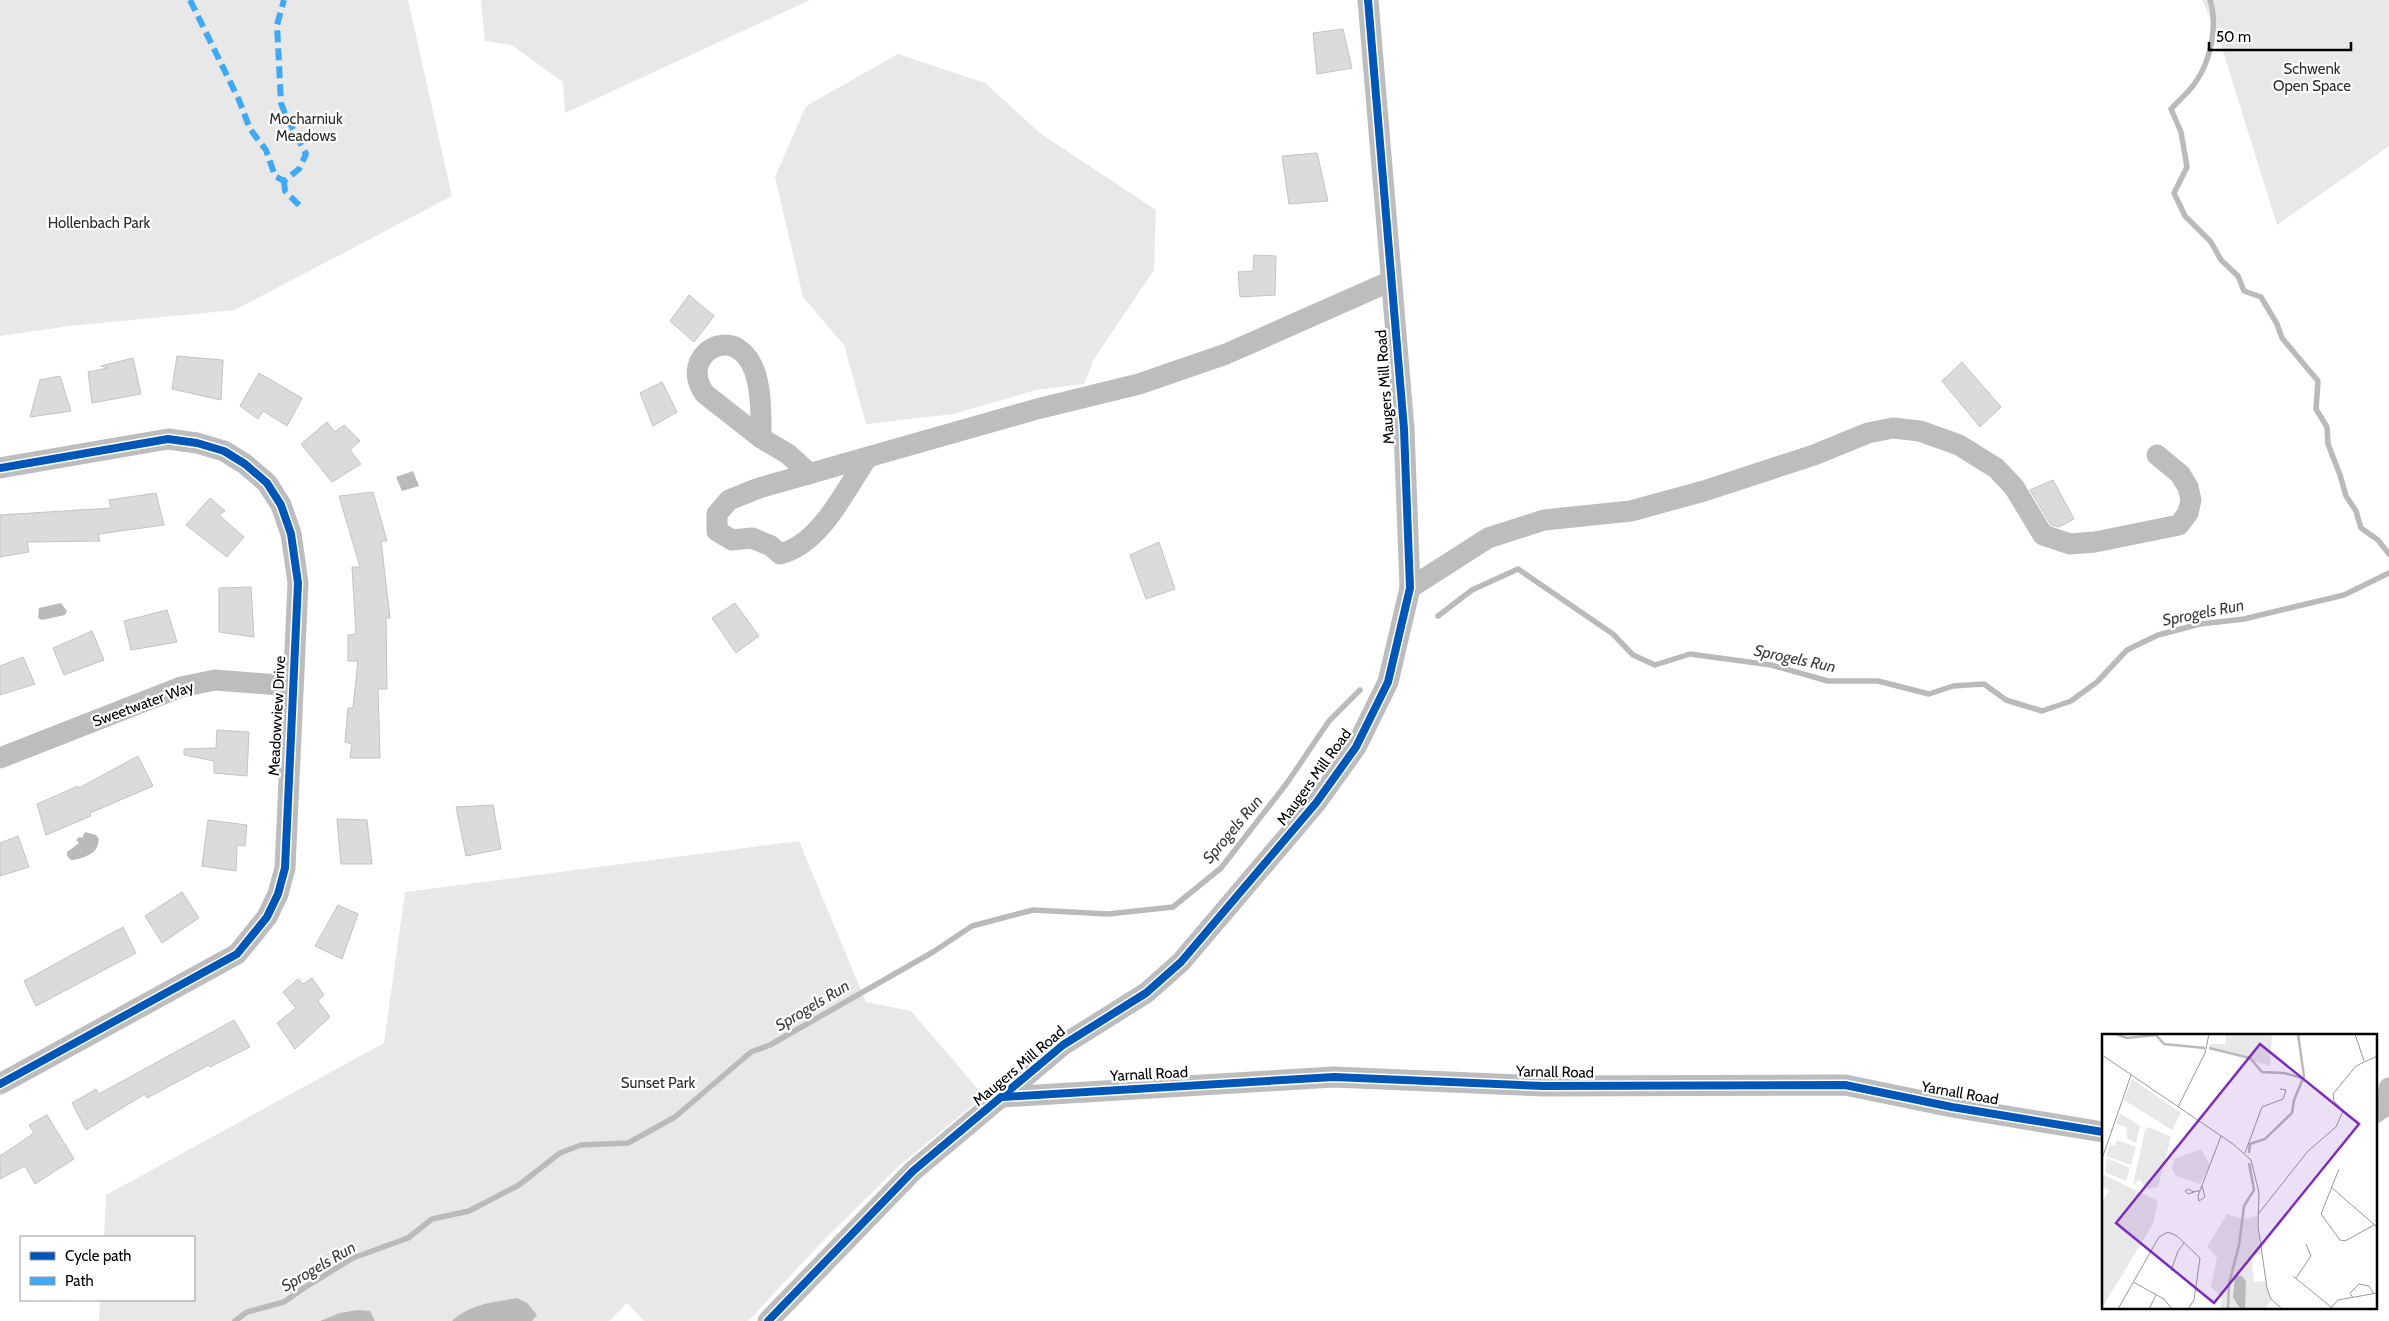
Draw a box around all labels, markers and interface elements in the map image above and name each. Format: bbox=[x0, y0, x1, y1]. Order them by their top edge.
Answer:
scale bar bbox=[2209, 20, 2352, 52]
text: 50 m bbox=[2216, 28, 2251, 46]
park label: Schwenk Open Space bbox=[2273, 60, 2351, 95]
park label: Mocharniuk Meadows bbox=[269, 110, 343, 145]
park label: Hollenbach Park bbox=[48, 214, 151, 232]
street label: Maugers Mill Road bbox=[1372, 329, 1398, 445]
water label: Sprogels Run bbox=[2161, 595, 2246, 630]
water label: Sprogels Run bbox=[1752, 641, 1837, 676]
street label: Meadowview Drive bbox=[265, 655, 289, 777]
street label: Sweetwater Way bbox=[90, 677, 197, 731]
street label: Maugers Mill Road bbox=[1273, 725, 1355, 829]
water label: Sprogels Run bbox=[1198, 792, 1266, 867]
water label: Sprogels Run bbox=[772, 976, 853, 1035]
street label: Maugers Mill Road bbox=[969, 1022, 1069, 1110]
inset map bbox=[2102, 1034, 2376, 1308]
street label: Yarnall Road bbox=[1515, 1062, 1594, 1082]
street label: Yarnall Road bbox=[1109, 1063, 1188, 1085]
park label: Sunset Park bbox=[621, 1074, 695, 1092]
street label: Yarnall Road bbox=[1919, 1077, 2000, 1109]
legend bbox=[20, 1236, 195, 1301]
water label: Sprogels Run bbox=[278, 1238, 359, 1295]
text: Cycle path bbox=[65, 1247, 131, 1265]
text: Path bbox=[65, 1272, 94, 1290]

